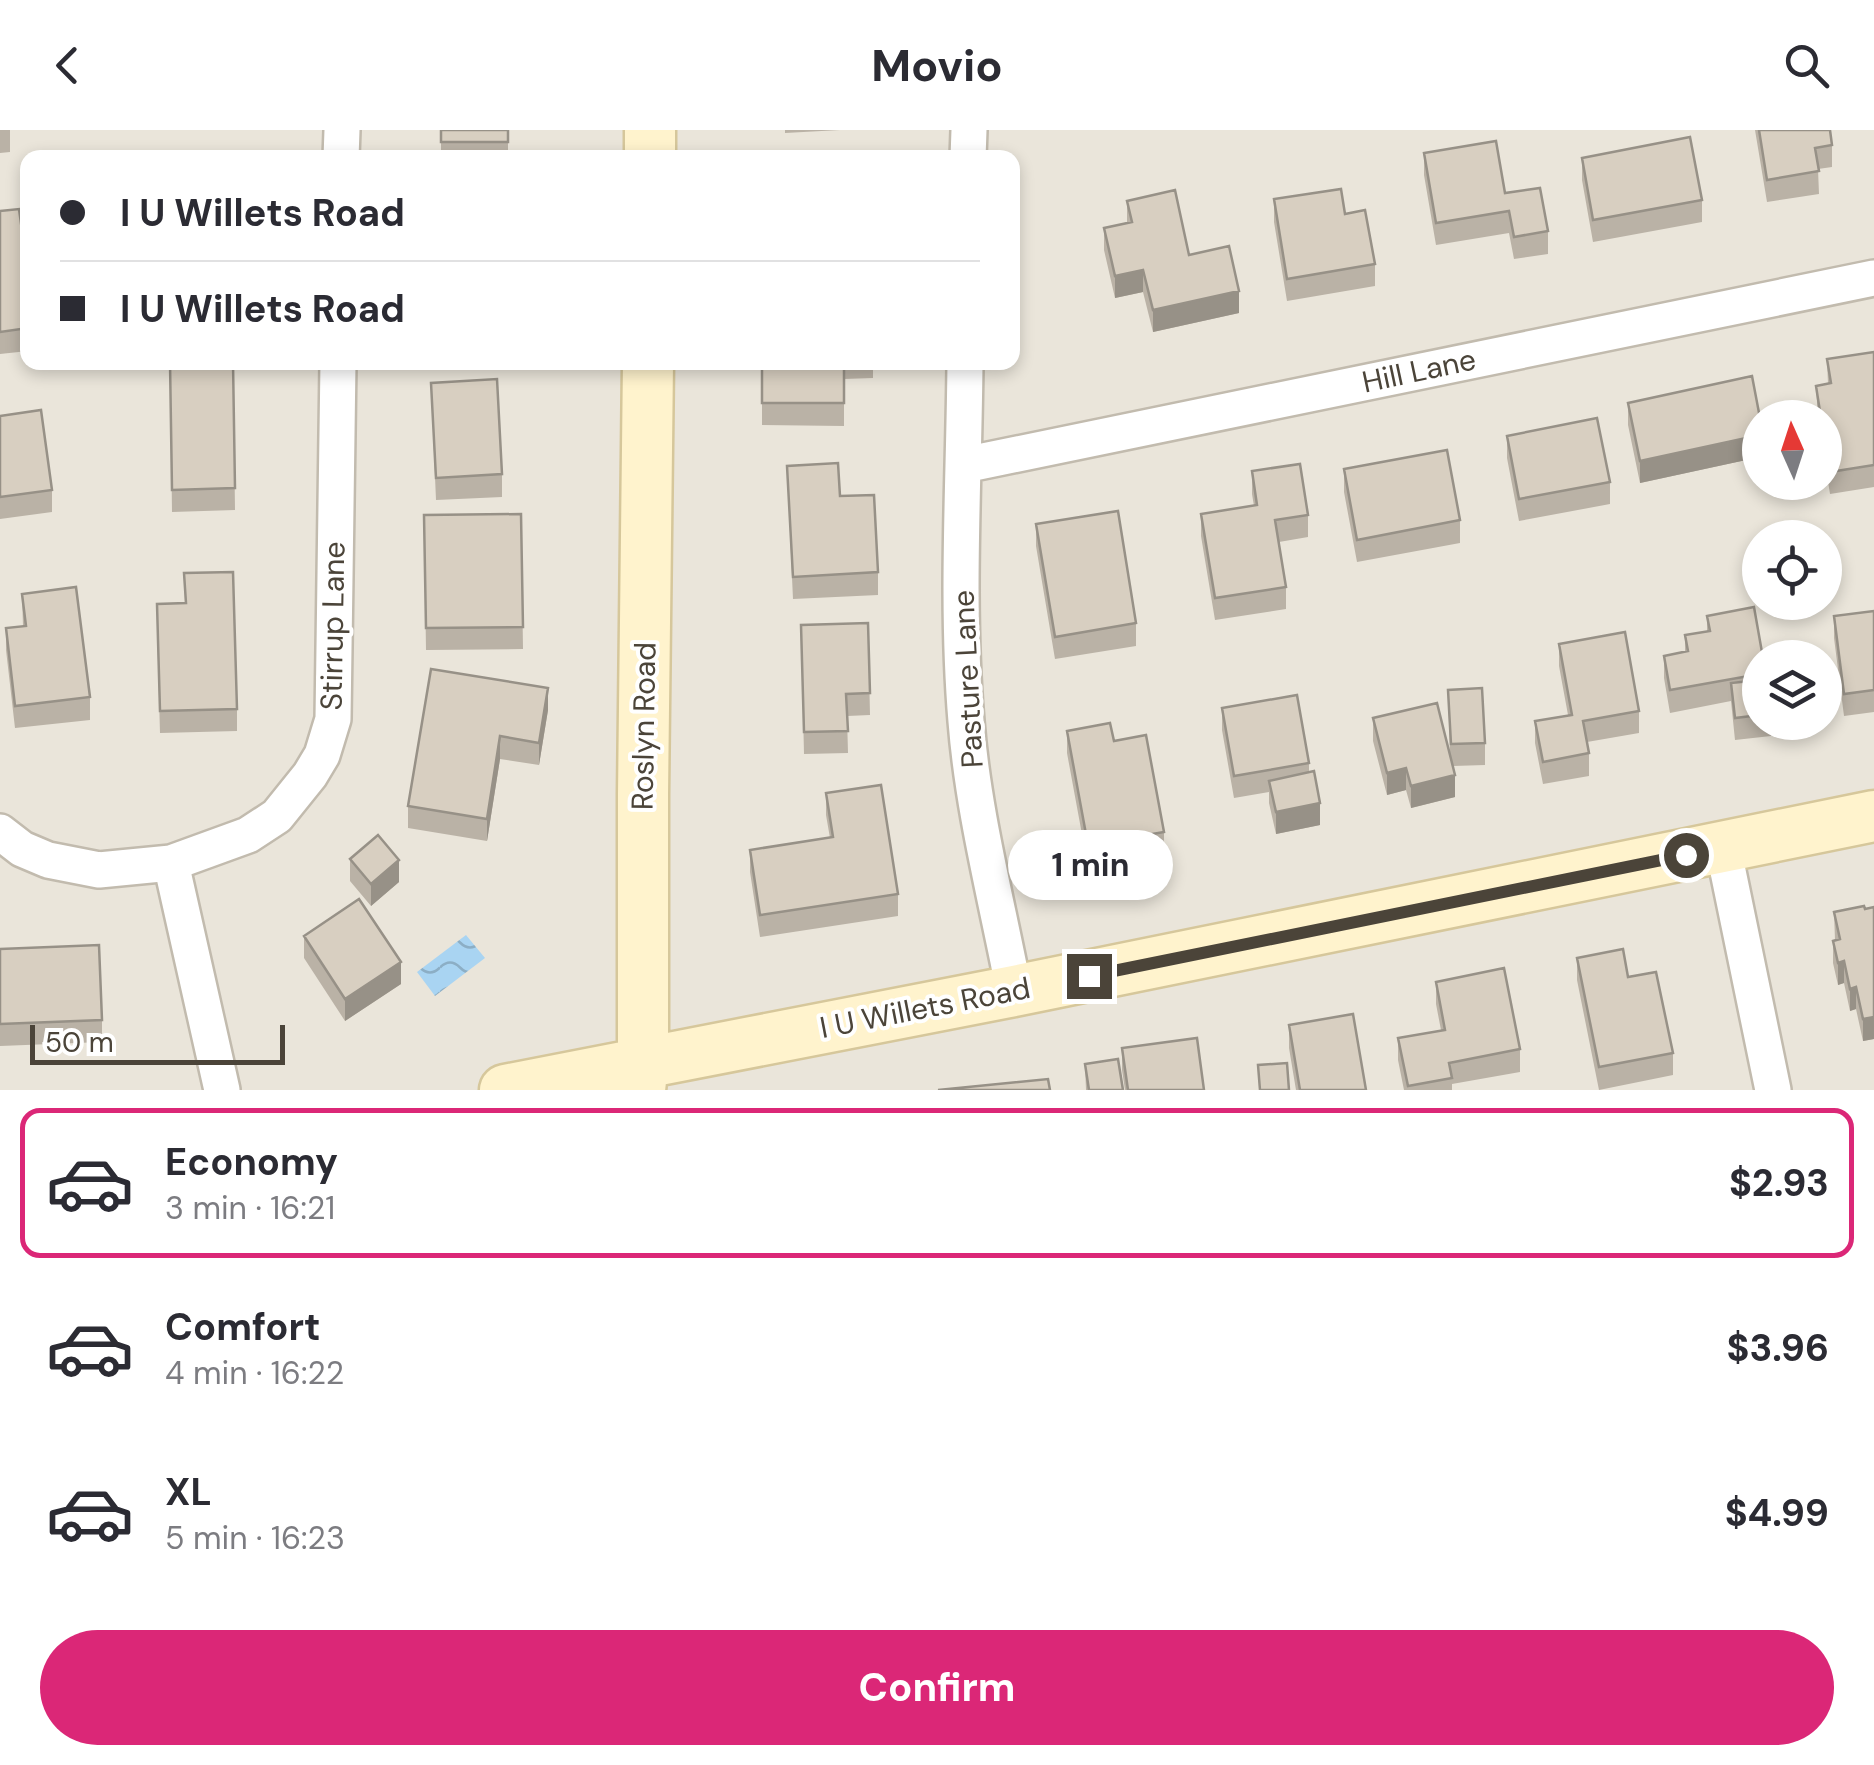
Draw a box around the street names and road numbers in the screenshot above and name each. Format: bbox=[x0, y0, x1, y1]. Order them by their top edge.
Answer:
street label: Hill Lane bbox=[1358, 339, 1479, 402]
street label: Stirrup Lane bbox=[312, 541, 353, 711]
street label: Pasture Lane bbox=[943, 589, 992, 769]
street label: Roslyn Road bbox=[623, 642, 664, 810]
street label: I U Willets Road bbox=[816, 968, 1033, 1047]

